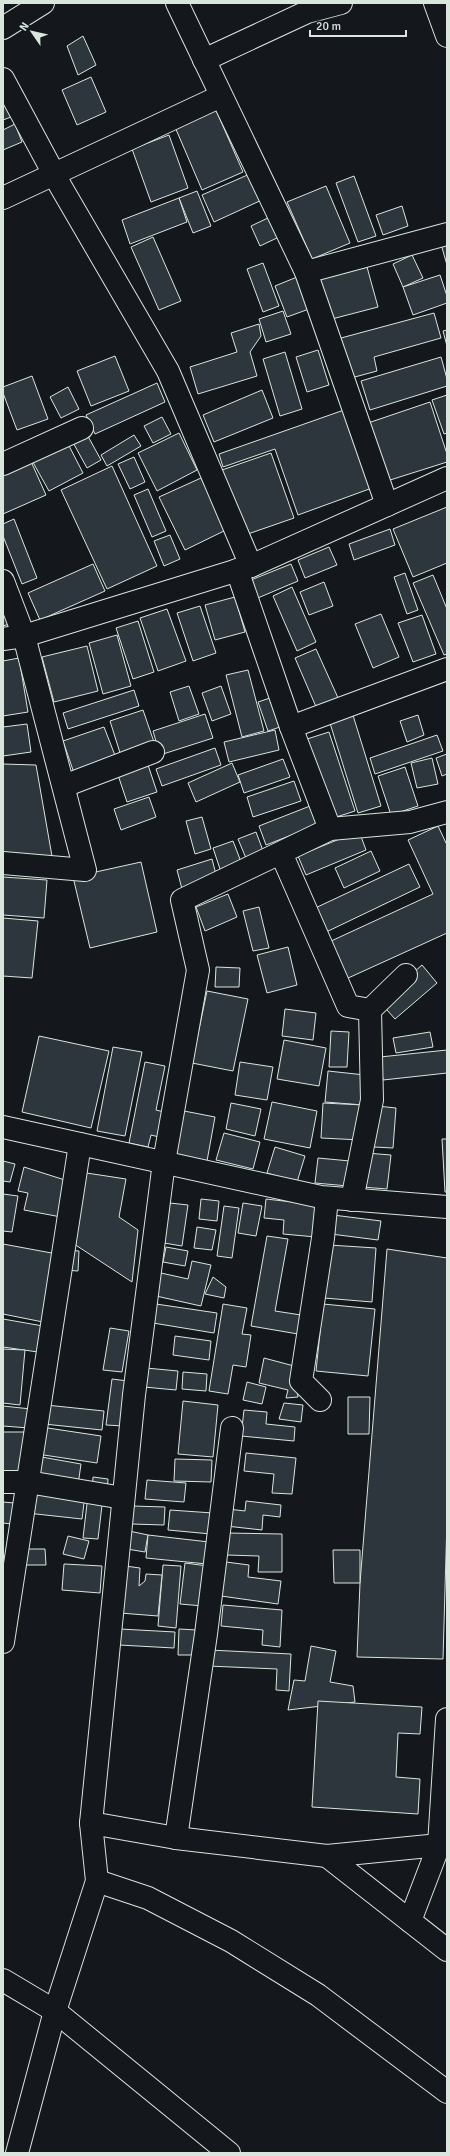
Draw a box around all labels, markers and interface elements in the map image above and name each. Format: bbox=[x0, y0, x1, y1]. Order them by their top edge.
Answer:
north arrow bbox=[12, 12, 52, 52]
scale bar bbox=[310, 12, 406, 38]
text: 20 m bbox=[316, 19, 341, 34]
text: N bbox=[17, 20, 32, 33]

